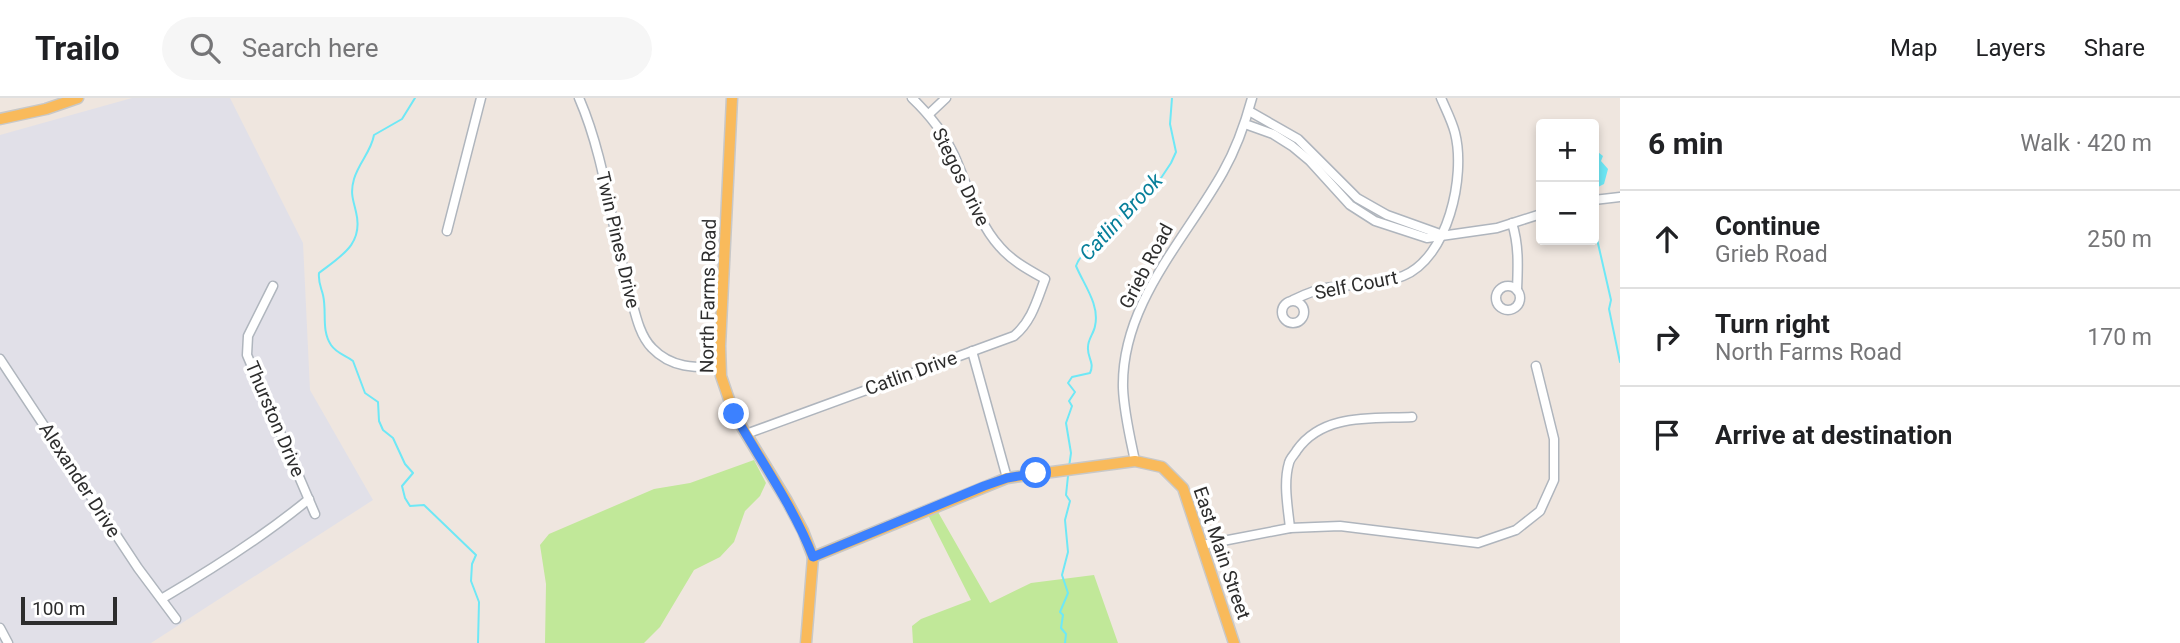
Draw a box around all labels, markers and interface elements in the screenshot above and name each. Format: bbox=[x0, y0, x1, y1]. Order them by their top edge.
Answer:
search box bbox=[162, 17, 652, 80]
text: Trailo bbox=[35, 29, 120, 68]
icon: search bbox=[186, 29, 224, 67]
text: Search here bbox=[242, 33, 378, 63]
text: Map bbox=[1890, 34, 1938, 62]
text: Layers bbox=[1976, 34, 2046, 62]
text: Share bbox=[2084, 34, 2145, 62]
map controls bbox=[1536, 119, 1599, 245]
button: + bbox=[1536, 119, 1599, 182]
street label: Stegos Drive bbox=[927, 124, 995, 230]
text: 6 min bbox=[1648, 126, 1723, 161]
text: Walk · 420 m bbox=[2020, 130, 2152, 157]
water label: Catlin Brook bbox=[1075, 168, 1168, 266]
street label: Twin Pines Drive bbox=[591, 170, 645, 310]
button: − bbox=[1536, 182, 1599, 245]
text: Continue bbox=[1715, 211, 1820, 241]
street label: North Farms Road bbox=[695, 219, 721, 373]
street label: Grieb Road bbox=[1114, 220, 1178, 312]
icon: ahead bbox=[1648, 220, 1686, 258]
text: 250 m bbox=[2087, 226, 2152, 253]
text: Grieb Road bbox=[1715, 241, 1828, 268]
street label: Self Court bbox=[1313, 266, 1399, 304]
text: Turn right bbox=[1715, 309, 1830, 339]
icon: right bbox=[1648, 318, 1686, 356]
text: 170 m bbox=[2087, 324, 2152, 351]
text: North Farms Road bbox=[1715, 339, 1902, 366]
street label: Catlin Drive bbox=[862, 346, 960, 400]
street label: Thurston Drive bbox=[240, 358, 310, 480]
route end bbox=[718, 398, 749, 429]
icon: arrive bbox=[1648, 416, 1686, 454]
street label: Alexander Drive bbox=[34, 418, 126, 542]
text: Arrive at destination bbox=[1715, 420, 1952, 450]
route start bbox=[1020, 457, 1051, 488]
street label: East Main Street bbox=[1189, 484, 1255, 622]
scale bar bbox=[21, 594, 117, 626]
text: 100 m bbox=[32, 597, 85, 620]

